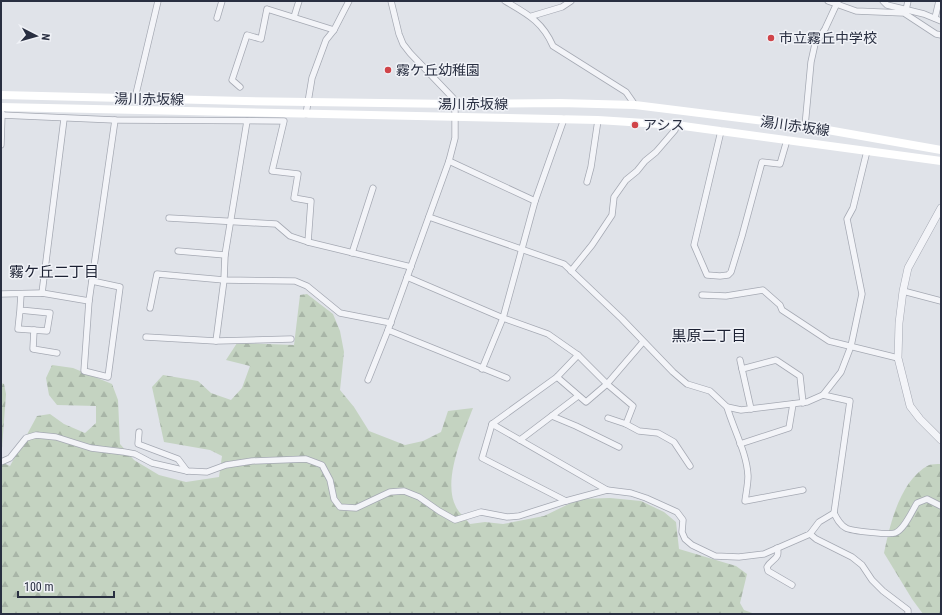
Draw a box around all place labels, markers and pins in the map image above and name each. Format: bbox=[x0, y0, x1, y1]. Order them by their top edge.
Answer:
place label: 市立霧丘中学校 bbox=[779, 30, 877, 46]
marker: 市立霧丘中学校 bbox=[766, 33, 776, 43]
place label: 霧ケ丘幼稚園 bbox=[396, 62, 480, 78]
marker: 霧ケ丘幼稚園 bbox=[383, 65, 393, 75]
place label: アシス bbox=[643, 117, 684, 133]
marker: アシス bbox=[630, 120, 640, 130]

